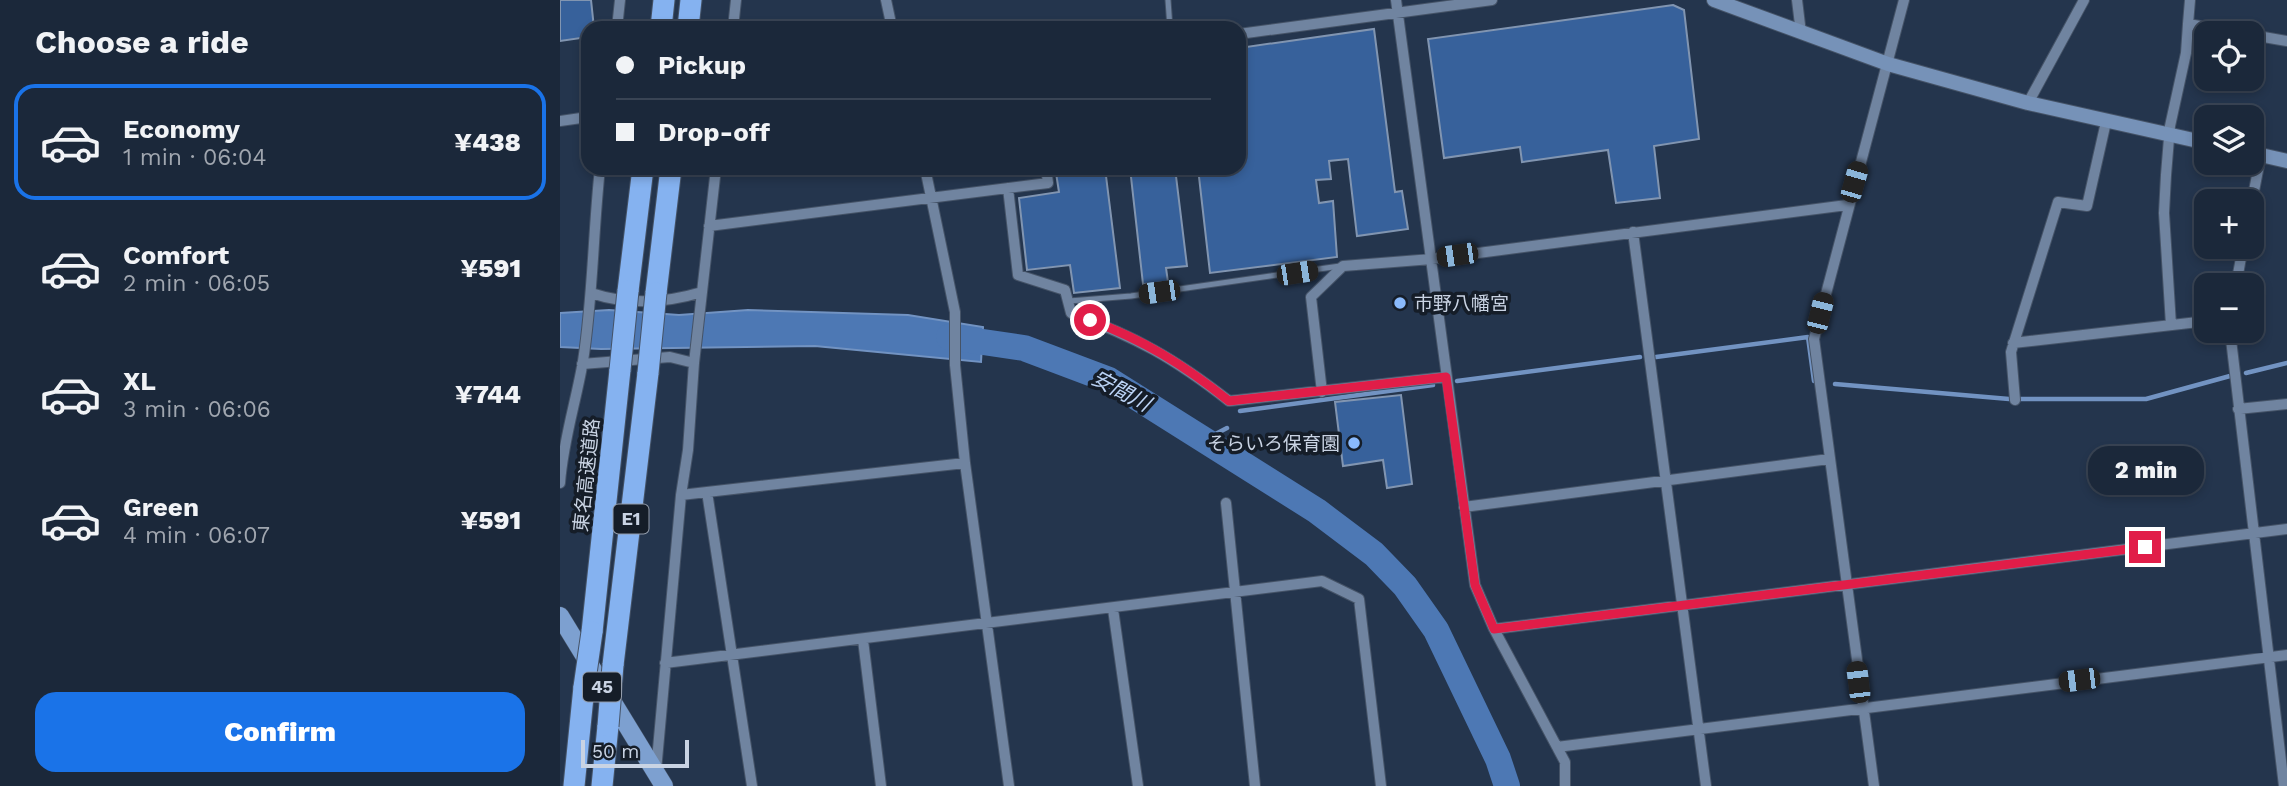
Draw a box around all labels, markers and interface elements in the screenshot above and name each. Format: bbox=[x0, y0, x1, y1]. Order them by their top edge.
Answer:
map controls bbox=[2194, 21, 2264, 343]
button: locate bbox=[2194, 21, 2264, 91]
text: Choose a ride bbox=[35, 23, 249, 61]
text: Pickup bbox=[658, 50, 746, 80]
button: layers bbox=[2194, 105, 2264, 175]
icon: car bbox=[39, 111, 102, 174]
text: Economy bbox=[123, 114, 240, 144]
text: Drop-off bbox=[658, 117, 770, 147]
text: ¥438 bbox=[454, 127, 521, 157]
text: 1 min · 06:04 bbox=[123, 144, 266, 171]
car bbox=[1839, 159, 1870, 205]
button: + bbox=[2194, 189, 2264, 259]
icon: car bbox=[39, 237, 102, 300]
text: Comfort bbox=[123, 240, 229, 270]
car bbox=[1435, 242, 1480, 268]
text: ¥591 bbox=[460, 253, 521, 283]
car bbox=[1275, 259, 1320, 287]
text: 2 min · 06:05 bbox=[123, 270, 270, 297]
button: − bbox=[2194, 273, 2264, 343]
car bbox=[1137, 279, 1182, 305]
car bbox=[1805, 290, 1836, 336]
place label: 市野八幡宮 bbox=[1414, 292, 1509, 315]
marker: 市野八幡宮 bbox=[1392, 295, 1408, 311]
route start bbox=[1074, 304, 1106, 336]
icon: car bbox=[39, 363, 102, 426]
water label: 安間川 bbox=[1088, 365, 1157, 417]
text: XL bbox=[123, 366, 156, 396]
text: ¥744 bbox=[455, 379, 521, 409]
text: 3 min · 06:06 bbox=[123, 396, 271, 423]
street label: 東名高速道路 bbox=[569, 417, 604, 533]
place label: そらいろ保育園 bbox=[1207, 432, 1340, 455]
marker: そらいろ保育園 bbox=[1346, 435, 1362, 451]
callout: 2 min bbox=[2087, 446, 2203, 494]
text: 2 min bbox=[2115, 457, 2177, 484]
icon: car bbox=[39, 489, 102, 552]
text: Green bbox=[123, 492, 199, 522]
road number: E1 bbox=[614, 504, 648, 534]
text: ¥591 bbox=[460, 505, 521, 535]
text: 4 min · 06:07 bbox=[123, 522, 270, 549]
route end bbox=[2129, 531, 2161, 563]
car bbox=[1846, 660, 1871, 704]
car bbox=[2057, 667, 2102, 693]
road number: 45 bbox=[583, 672, 621, 702]
button: Confirm bbox=[35, 692, 525, 772]
scale bar bbox=[581, 737, 690, 769]
text: 50 m bbox=[592, 740, 639, 763]

